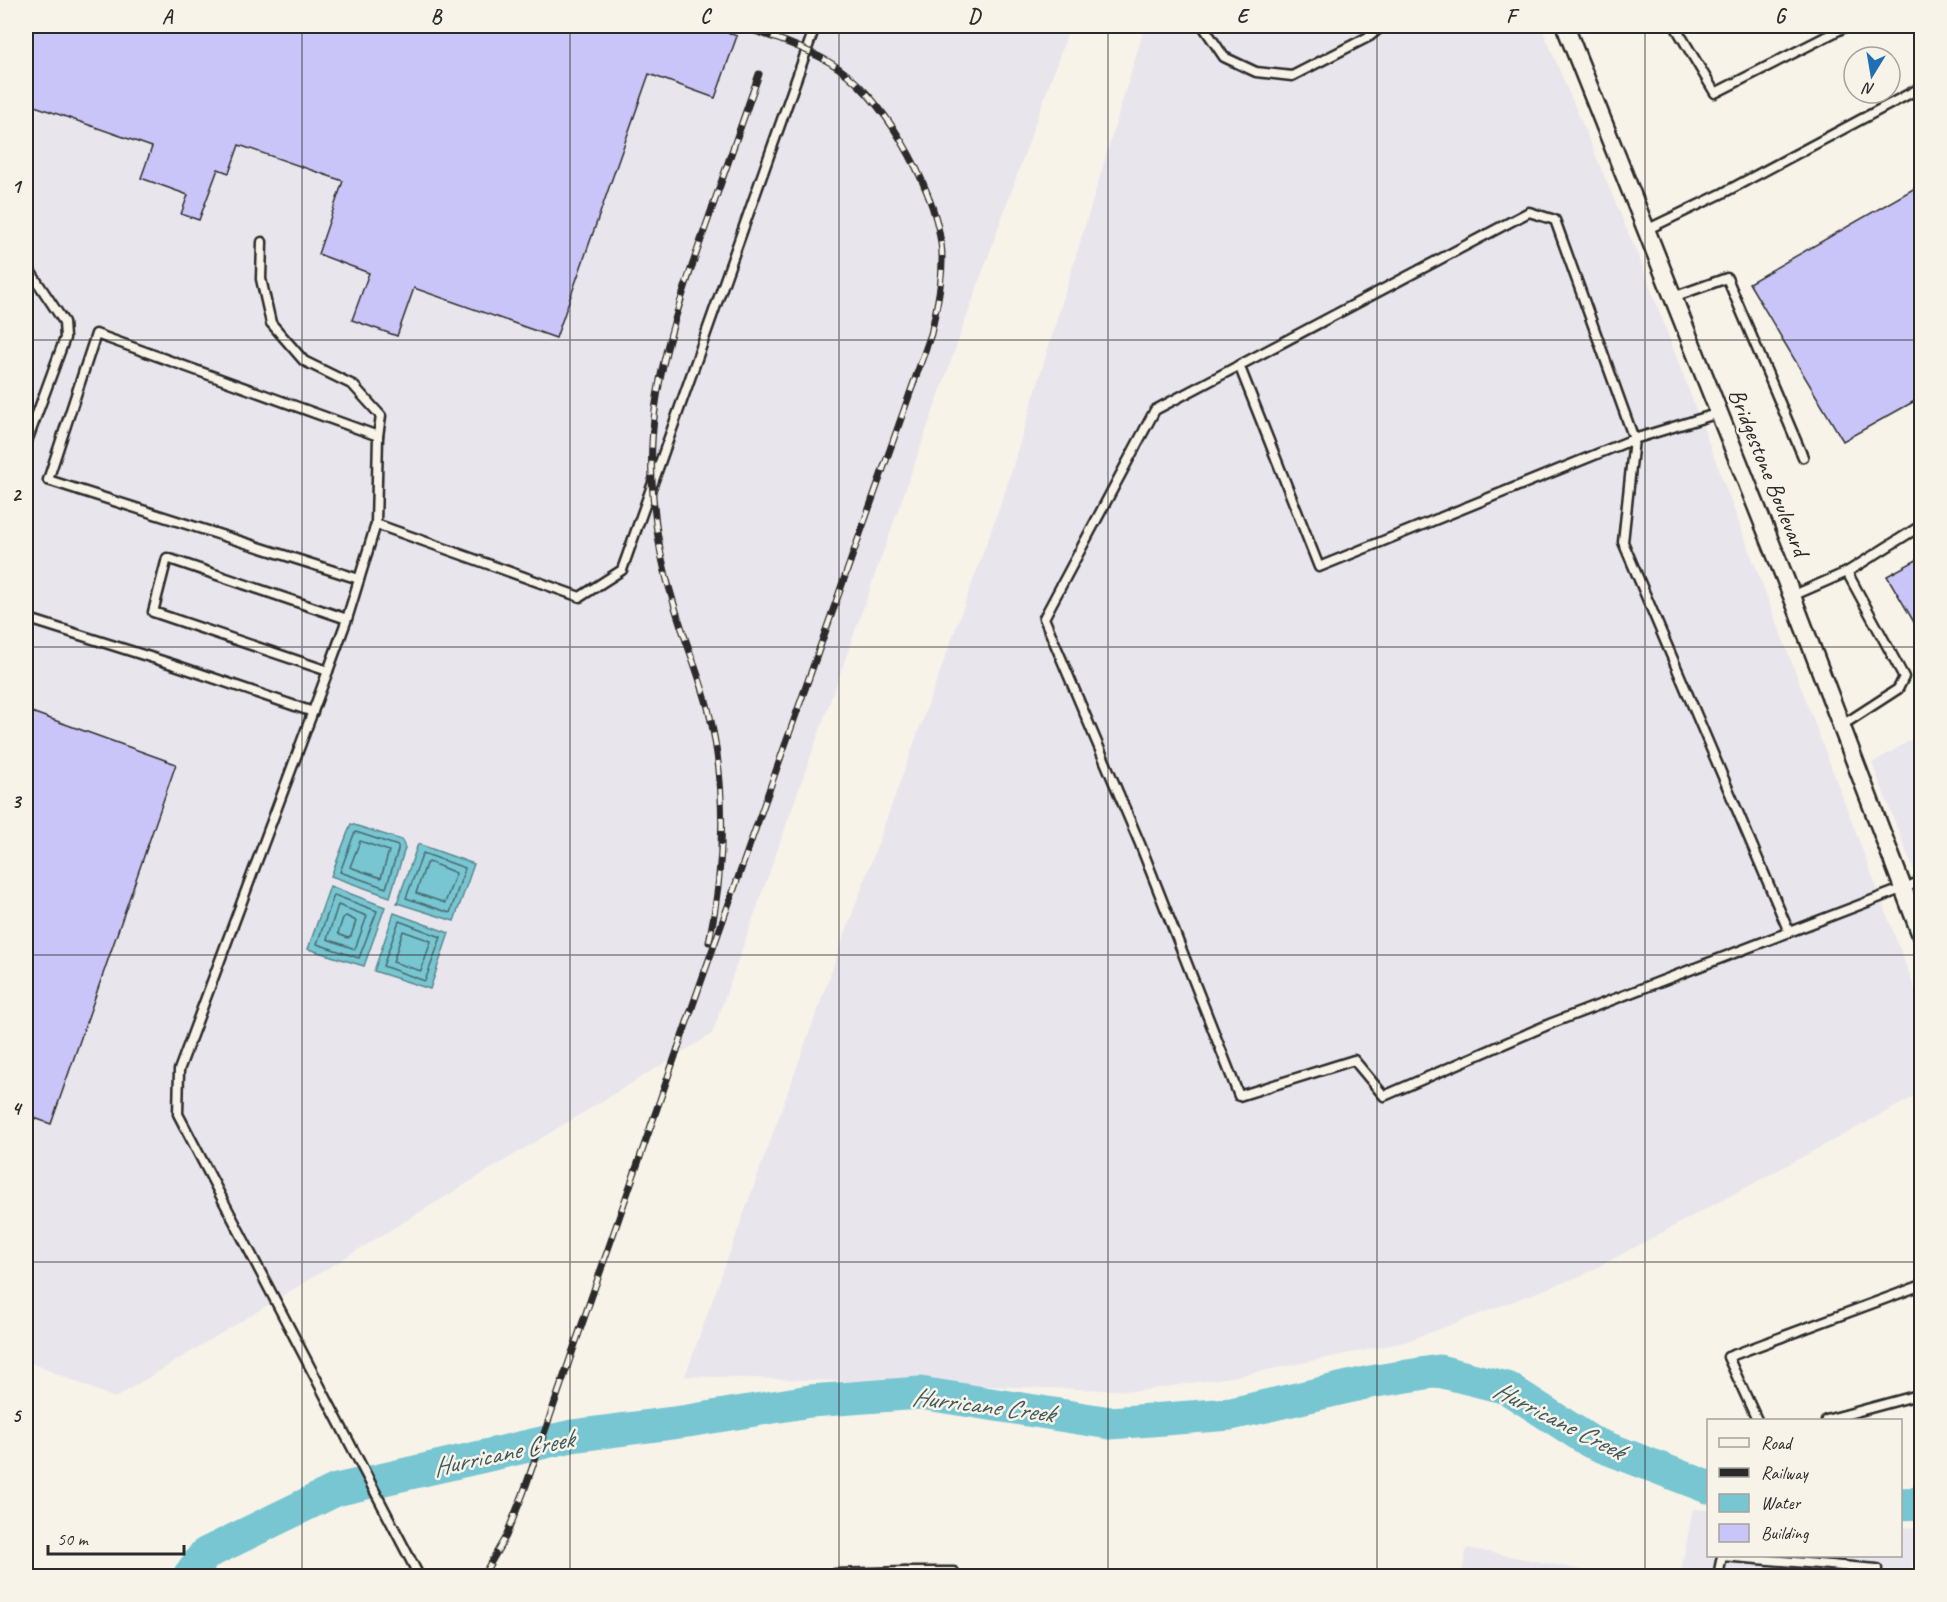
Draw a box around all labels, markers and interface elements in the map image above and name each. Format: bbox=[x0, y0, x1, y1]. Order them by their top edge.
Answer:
text: A bbox=[162, 4, 174, 29]
text: B bbox=[431, 4, 443, 29]
text: C bbox=[700, 4, 712, 29]
text: D bbox=[968, 4, 982, 29]
text: E bbox=[1237, 4, 1251, 29]
text: F bbox=[1506, 4, 1520, 29]
text: G bbox=[1775, 4, 1788, 29]
north arrow bbox=[1842, 45, 1902, 105]
text: N bbox=[1860, 77, 1876, 100]
text: 1 bbox=[12, 174, 23, 199]
street label: Bridgestone Boulevard bbox=[1722, 384, 1818, 563]
text: 2 bbox=[12, 482, 23, 507]
text: 3 bbox=[12, 789, 23, 814]
text: 4 bbox=[12, 1096, 24, 1121]
water label: Hurricane Creek bbox=[1488, 1373, 1635, 1470]
water label: Hurricane Creek bbox=[910, 1380, 1061, 1431]
text: 5 bbox=[12, 1403, 23, 1428]
legend bbox=[1707, 1419, 1902, 1557]
water label: Hurricane Creek bbox=[430, 1421, 582, 1484]
text: Road bbox=[1761, 1432, 1794, 1454]
text: Railway bbox=[1761, 1462, 1809, 1484]
text: Water bbox=[1761, 1492, 1802, 1514]
scale bar bbox=[48, 1518, 184, 1556]
text: Building bbox=[1761, 1522, 1810, 1544]
text: 50 m bbox=[57, 1528, 90, 1550]

